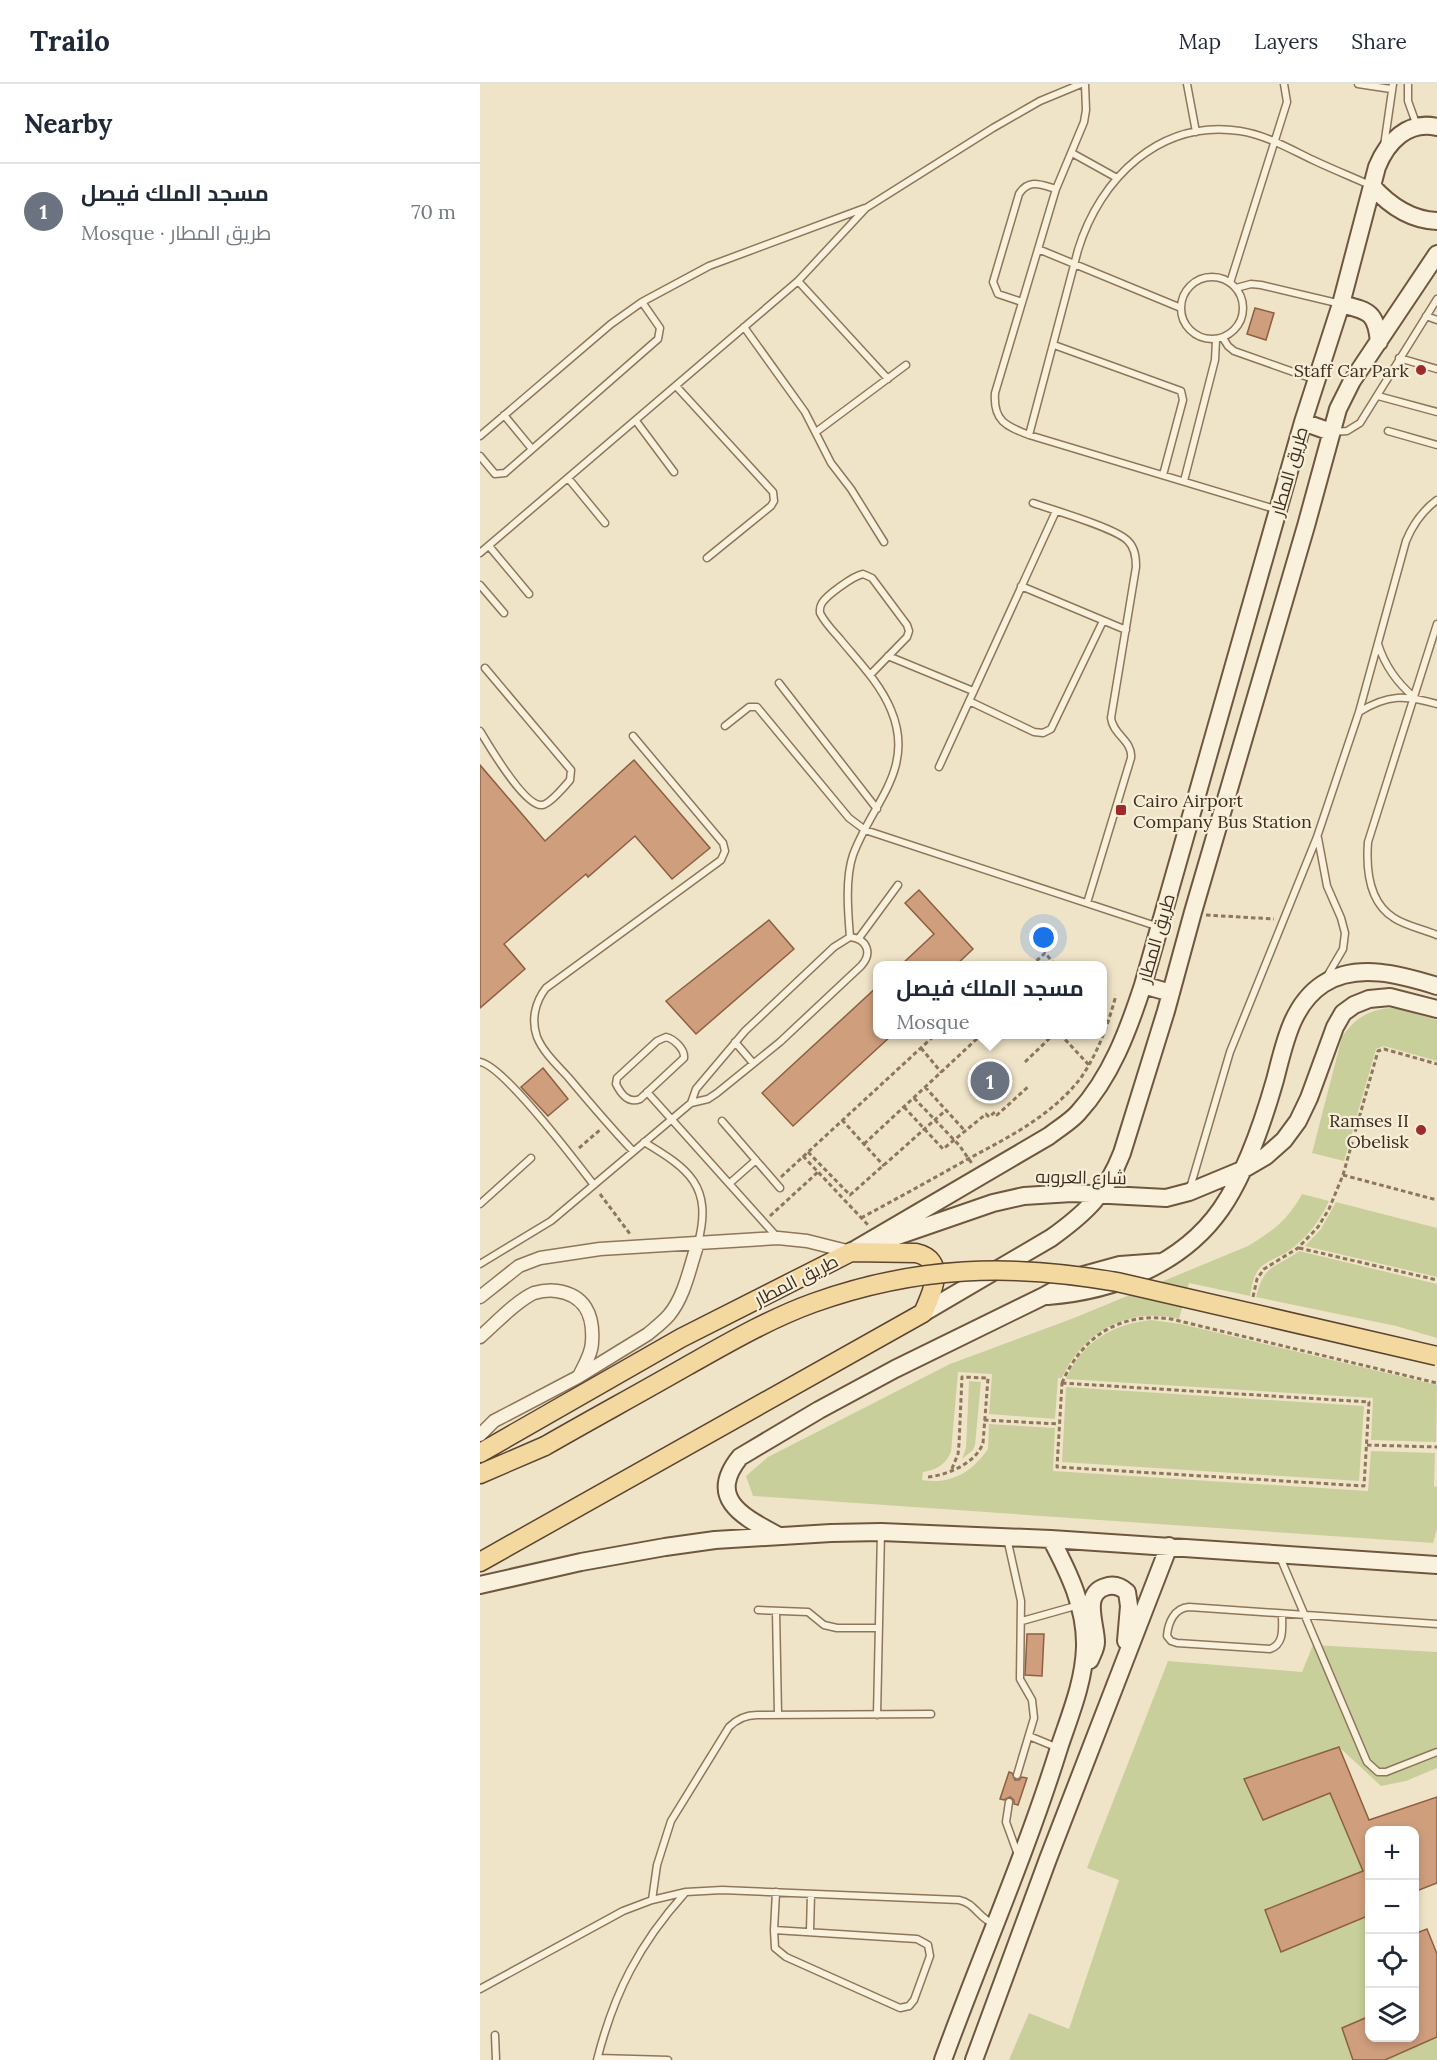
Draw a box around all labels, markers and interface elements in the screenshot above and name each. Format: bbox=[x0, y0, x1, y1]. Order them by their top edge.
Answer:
text: Trailo bbox=[30, 23, 110, 59]
text: Map bbox=[1178, 28, 1221, 55]
text: Layers bbox=[1254, 28, 1318, 55]
text: Share bbox=[1351, 28, 1407, 55]
text: Nearby bbox=[24, 107, 112, 140]
text: مسجد الملك فيصل bbox=[81, 179, 269, 207]
text: 1 bbox=[39, 199, 48, 224]
text: 70 m bbox=[411, 199, 456, 224]
text: Mosque · طريق المطار bbox=[81, 220, 271, 245]
place label: Staff Car Park bbox=[1294, 359, 1409, 382]
marker: Staff Car Park bbox=[1414, 363, 1428, 377]
street label: طريق المطار bbox=[1265, 424, 1314, 519]
place label: Cairo Airport Company Bus Station bbox=[1133, 789, 1312, 833]
marker: Cairo Airport Company Bus Station bbox=[1114, 803, 1128, 817]
street label: طريق المطار bbox=[1132, 891, 1181, 986]
your location bbox=[1029, 923, 1058, 952]
popup bbox=[873, 961, 1107, 1039]
text: مسجد الملك فيصل bbox=[896, 974, 1084, 1002]
text: Mosque bbox=[896, 1009, 970, 1034]
pin: 1 bbox=[970, 1058, 1010, 1104]
place label: Ramses II Obelisk bbox=[1329, 1109, 1409, 1153]
marker: Ramses II Obelisk bbox=[1414, 1123, 1428, 1137]
street label: شارع العروبه bbox=[1035, 1165, 1127, 1190]
street label: طريق المطار bbox=[749, 1249, 842, 1312]
map controls bbox=[1365, 1826, 1419, 2042]
button: + bbox=[1365, 1826, 1419, 1880]
button: − bbox=[1365, 1880, 1419, 1934]
button: locate bbox=[1365, 1934, 1419, 1988]
button: layers bbox=[1365, 1988, 1419, 2042]

